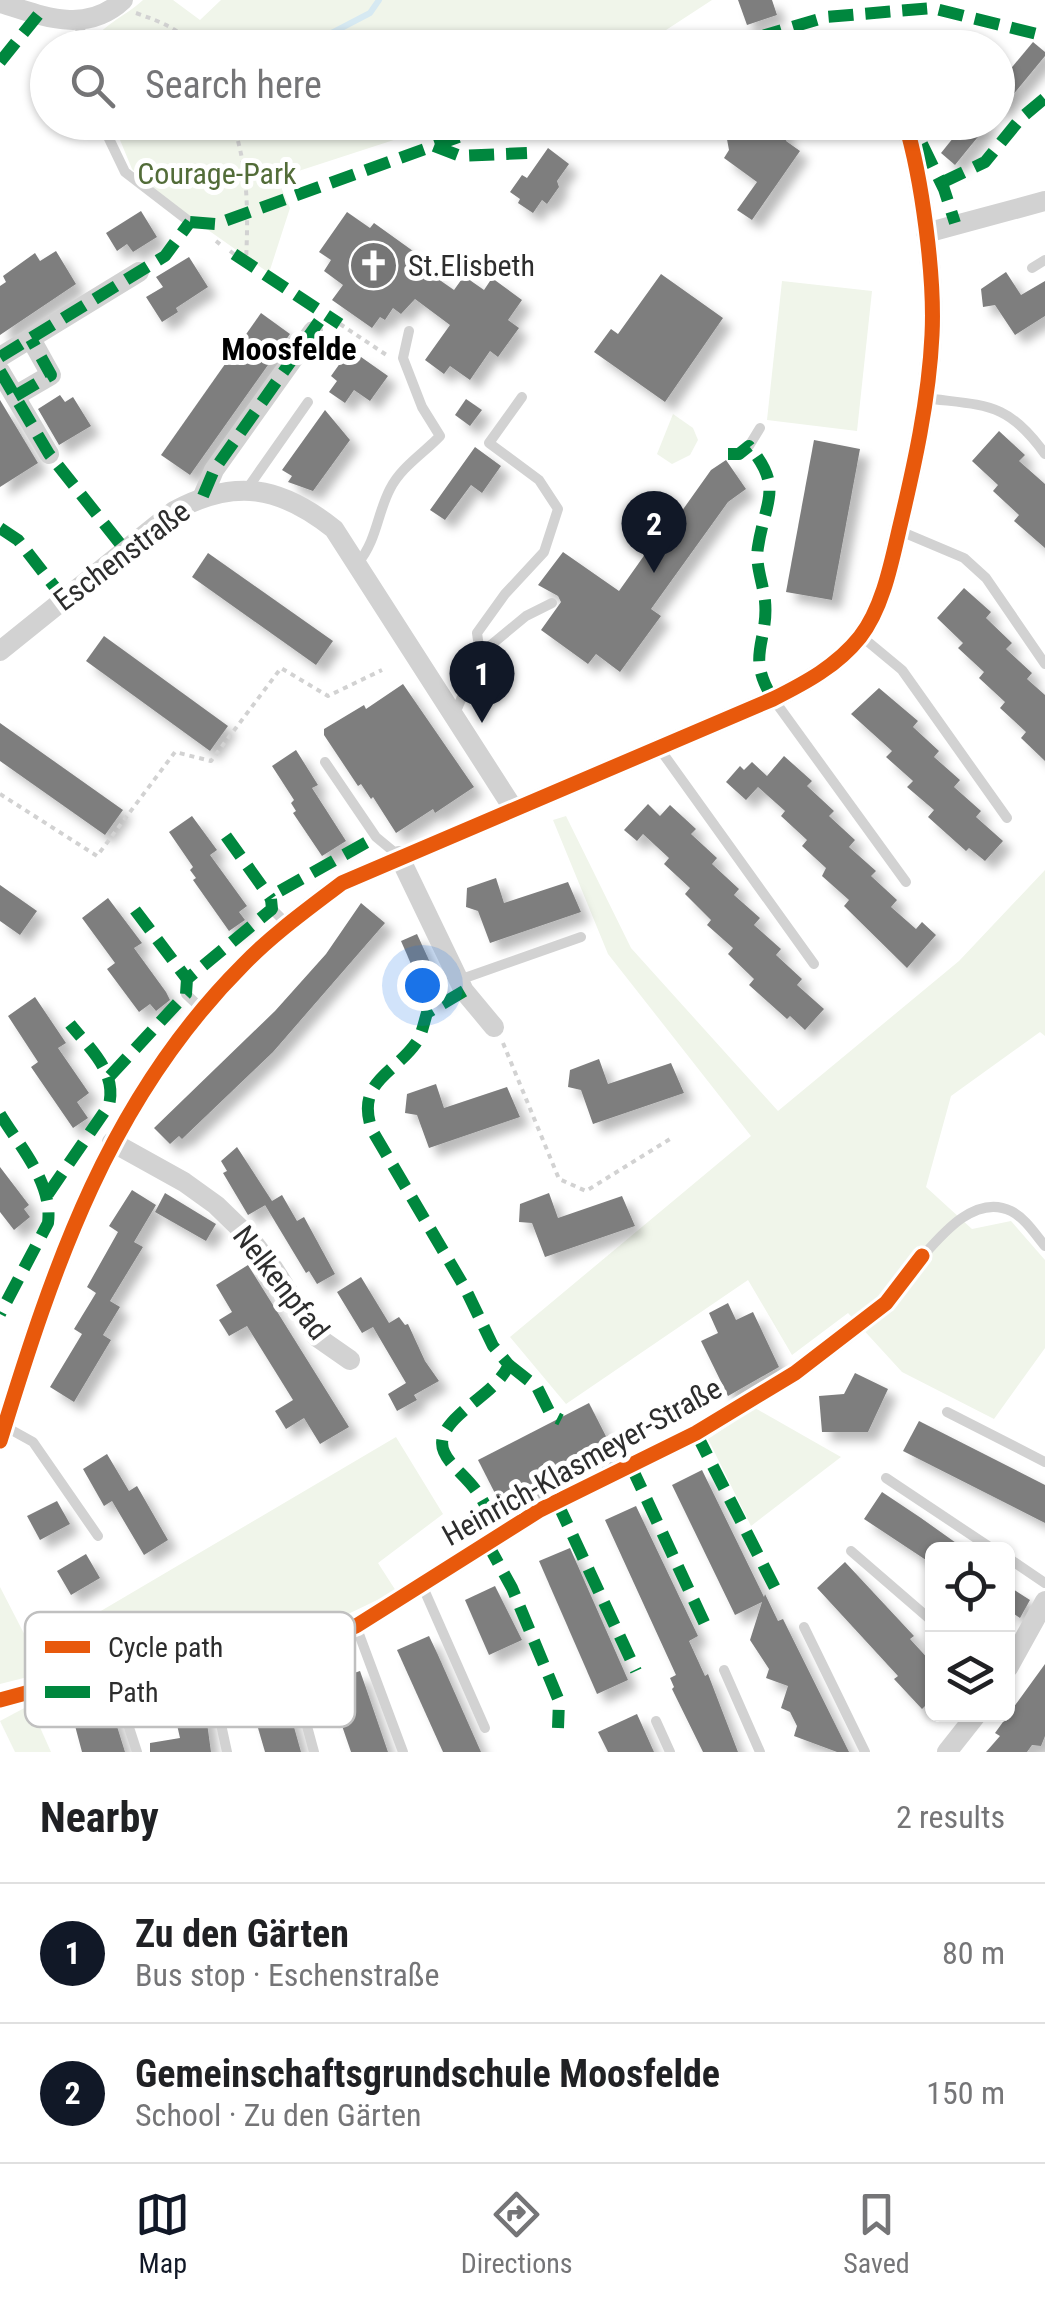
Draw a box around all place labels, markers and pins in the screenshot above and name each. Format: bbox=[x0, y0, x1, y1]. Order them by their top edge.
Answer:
church icon: St.Elisbeth bbox=[347, 240, 399, 292]
place label: St.Elisbeth bbox=[408, 248, 535, 283]
pin: 2 bbox=[622, 490, 686, 573]
pin: 1 bbox=[450, 640, 514, 723]

